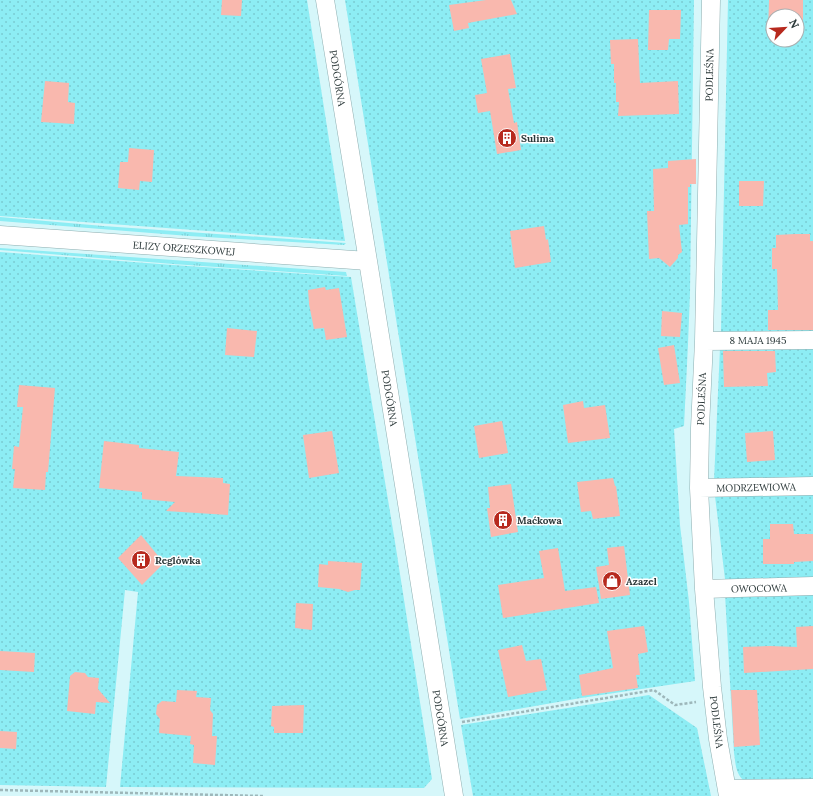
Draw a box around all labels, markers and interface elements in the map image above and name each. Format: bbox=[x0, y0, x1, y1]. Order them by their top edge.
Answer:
north arrow bbox=[765, 8, 805, 48]
text: N bbox=[786, 17, 802, 31]
street label: PODLEŚNA bbox=[703, 48, 716, 102]
street label: PODGÓRNA bbox=[327, 49, 348, 108]
building icon: Sulima bbox=[496, 127, 518, 149]
place label: Sulima bbox=[521, 132, 555, 145]
street label: ELIZY ORZESZKOWEJ bbox=[132, 238, 236, 259]
street label: 8 MAJA 1945 bbox=[730, 334, 786, 347]
street label: PODGÓRNA bbox=[379, 369, 400, 428]
street label: PODLEŚNA bbox=[694, 372, 709, 426]
street label: MODRZEWIOWA bbox=[716, 480, 797, 495]
building icon: Maćkowa bbox=[492, 509, 514, 531]
place label: Maćkowa bbox=[517, 514, 562, 527]
building icon: Reglówka bbox=[130, 549, 152, 571]
place label: Reglówka bbox=[155, 554, 201, 567]
shop icon: Azazel bbox=[601, 570, 623, 592]
place label: Azazel bbox=[626, 575, 657, 588]
street label: OWOCOWA bbox=[731, 581, 788, 595]
street label: PODGÓRNA bbox=[430, 689, 451, 748]
street label: PODLEŚNA bbox=[707, 695, 726, 750]

